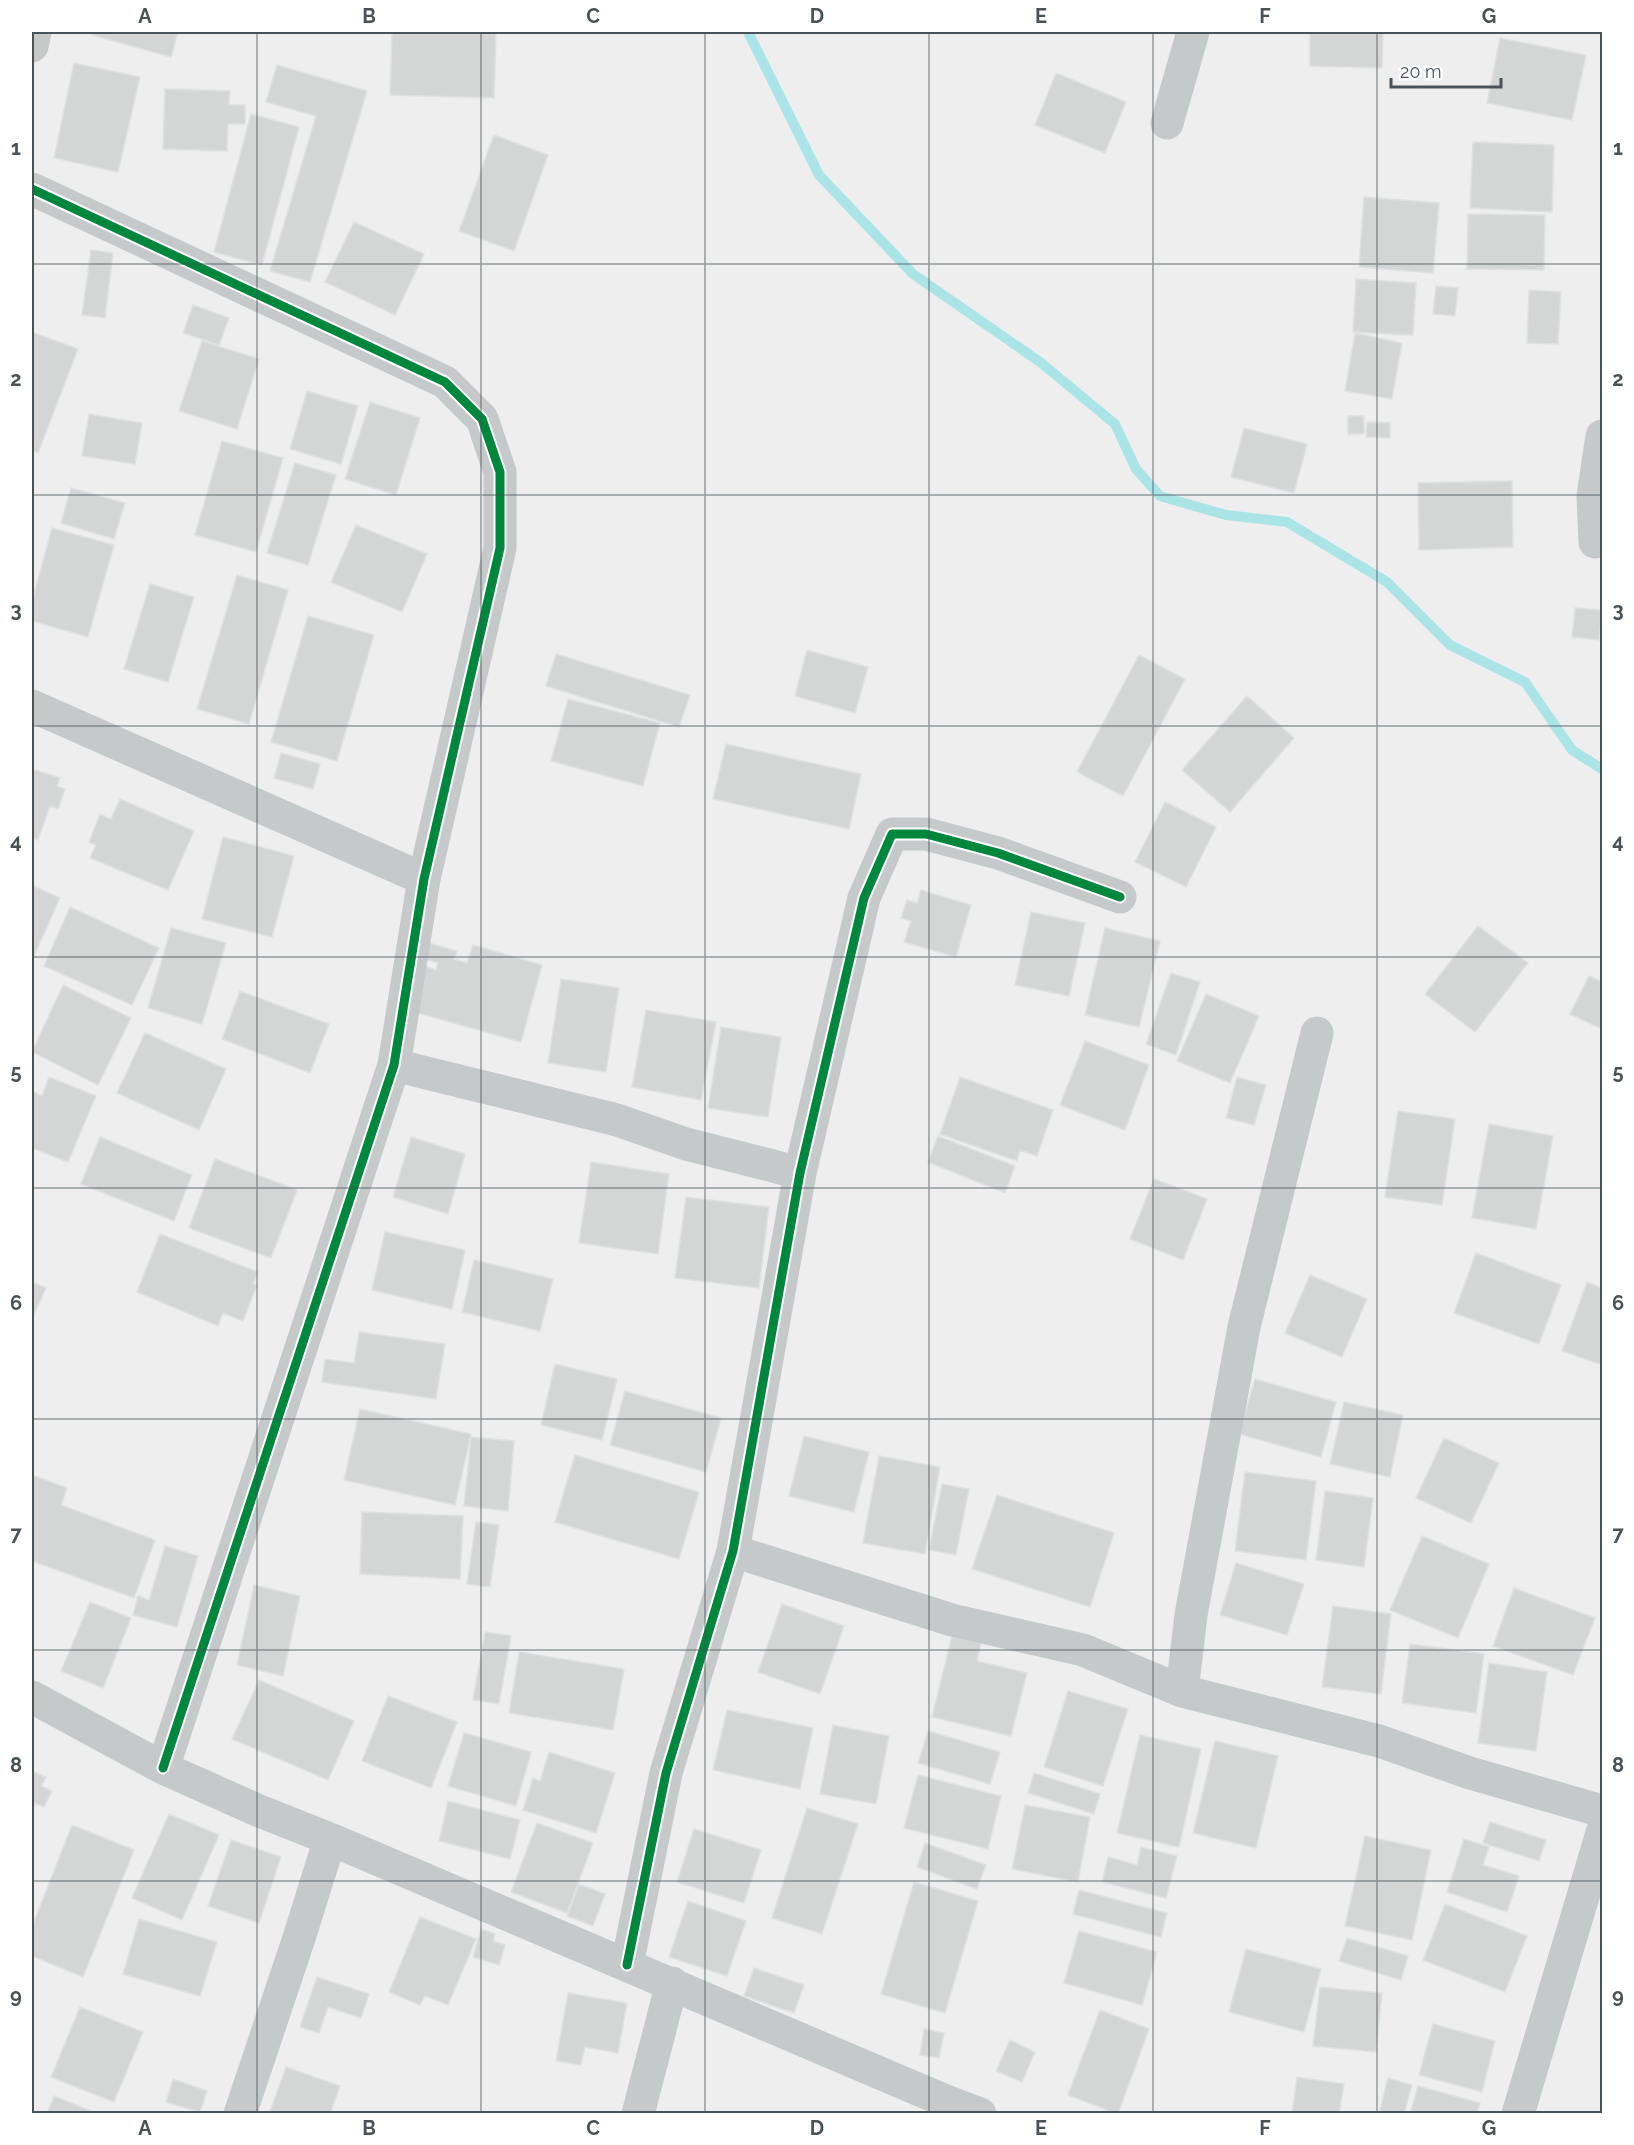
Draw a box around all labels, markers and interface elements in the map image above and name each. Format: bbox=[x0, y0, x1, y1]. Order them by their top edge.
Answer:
text: A bbox=[138, 4, 152, 28]
text: B bbox=[362, 4, 376, 28]
text: C bbox=[586, 4, 600, 28]
text: D bbox=[810, 4, 824, 28]
text: E bbox=[1035, 4, 1047, 28]
text: F bbox=[1259, 4, 1271, 28]
text: G bbox=[1482, 4, 1496, 28]
scale bar bbox=[1391, 51, 1500, 89]
text: 20 m bbox=[1400, 61, 1442, 82]
text: 1 bbox=[11, 136, 21, 160]
text: 1 bbox=[1613, 136, 1623, 160]
text: 2 bbox=[10, 367, 22, 391]
text: 2 bbox=[1612, 367, 1624, 391]
text: 3 bbox=[10, 598, 22, 622]
text: 3 bbox=[1612, 598, 1624, 622]
text: 4 bbox=[10, 829, 22, 853]
text: 4 bbox=[1612, 829, 1624, 853]
text: 5 bbox=[10, 1060, 22, 1084]
text: 5 bbox=[1612, 1060, 1624, 1084]
text: 6 bbox=[10, 1291, 22, 1315]
text: 6 bbox=[1612, 1291, 1624, 1315]
text: 7 bbox=[10, 1522, 22, 1546]
text: 7 bbox=[1612, 1522, 1624, 1546]
text: 8 bbox=[10, 1753, 22, 1777]
text: 8 bbox=[1612, 1753, 1624, 1777]
text: 9 bbox=[10, 1984, 22, 2008]
text: 9 bbox=[1612, 1984, 1624, 2008]
text: A bbox=[138, 2116, 152, 2140]
text: B bbox=[362, 2116, 376, 2140]
text: C bbox=[586, 2116, 600, 2140]
text: D bbox=[810, 2116, 824, 2140]
text: E bbox=[1035, 2116, 1047, 2140]
text: F bbox=[1259, 2116, 1271, 2140]
text: G bbox=[1482, 2116, 1496, 2140]

